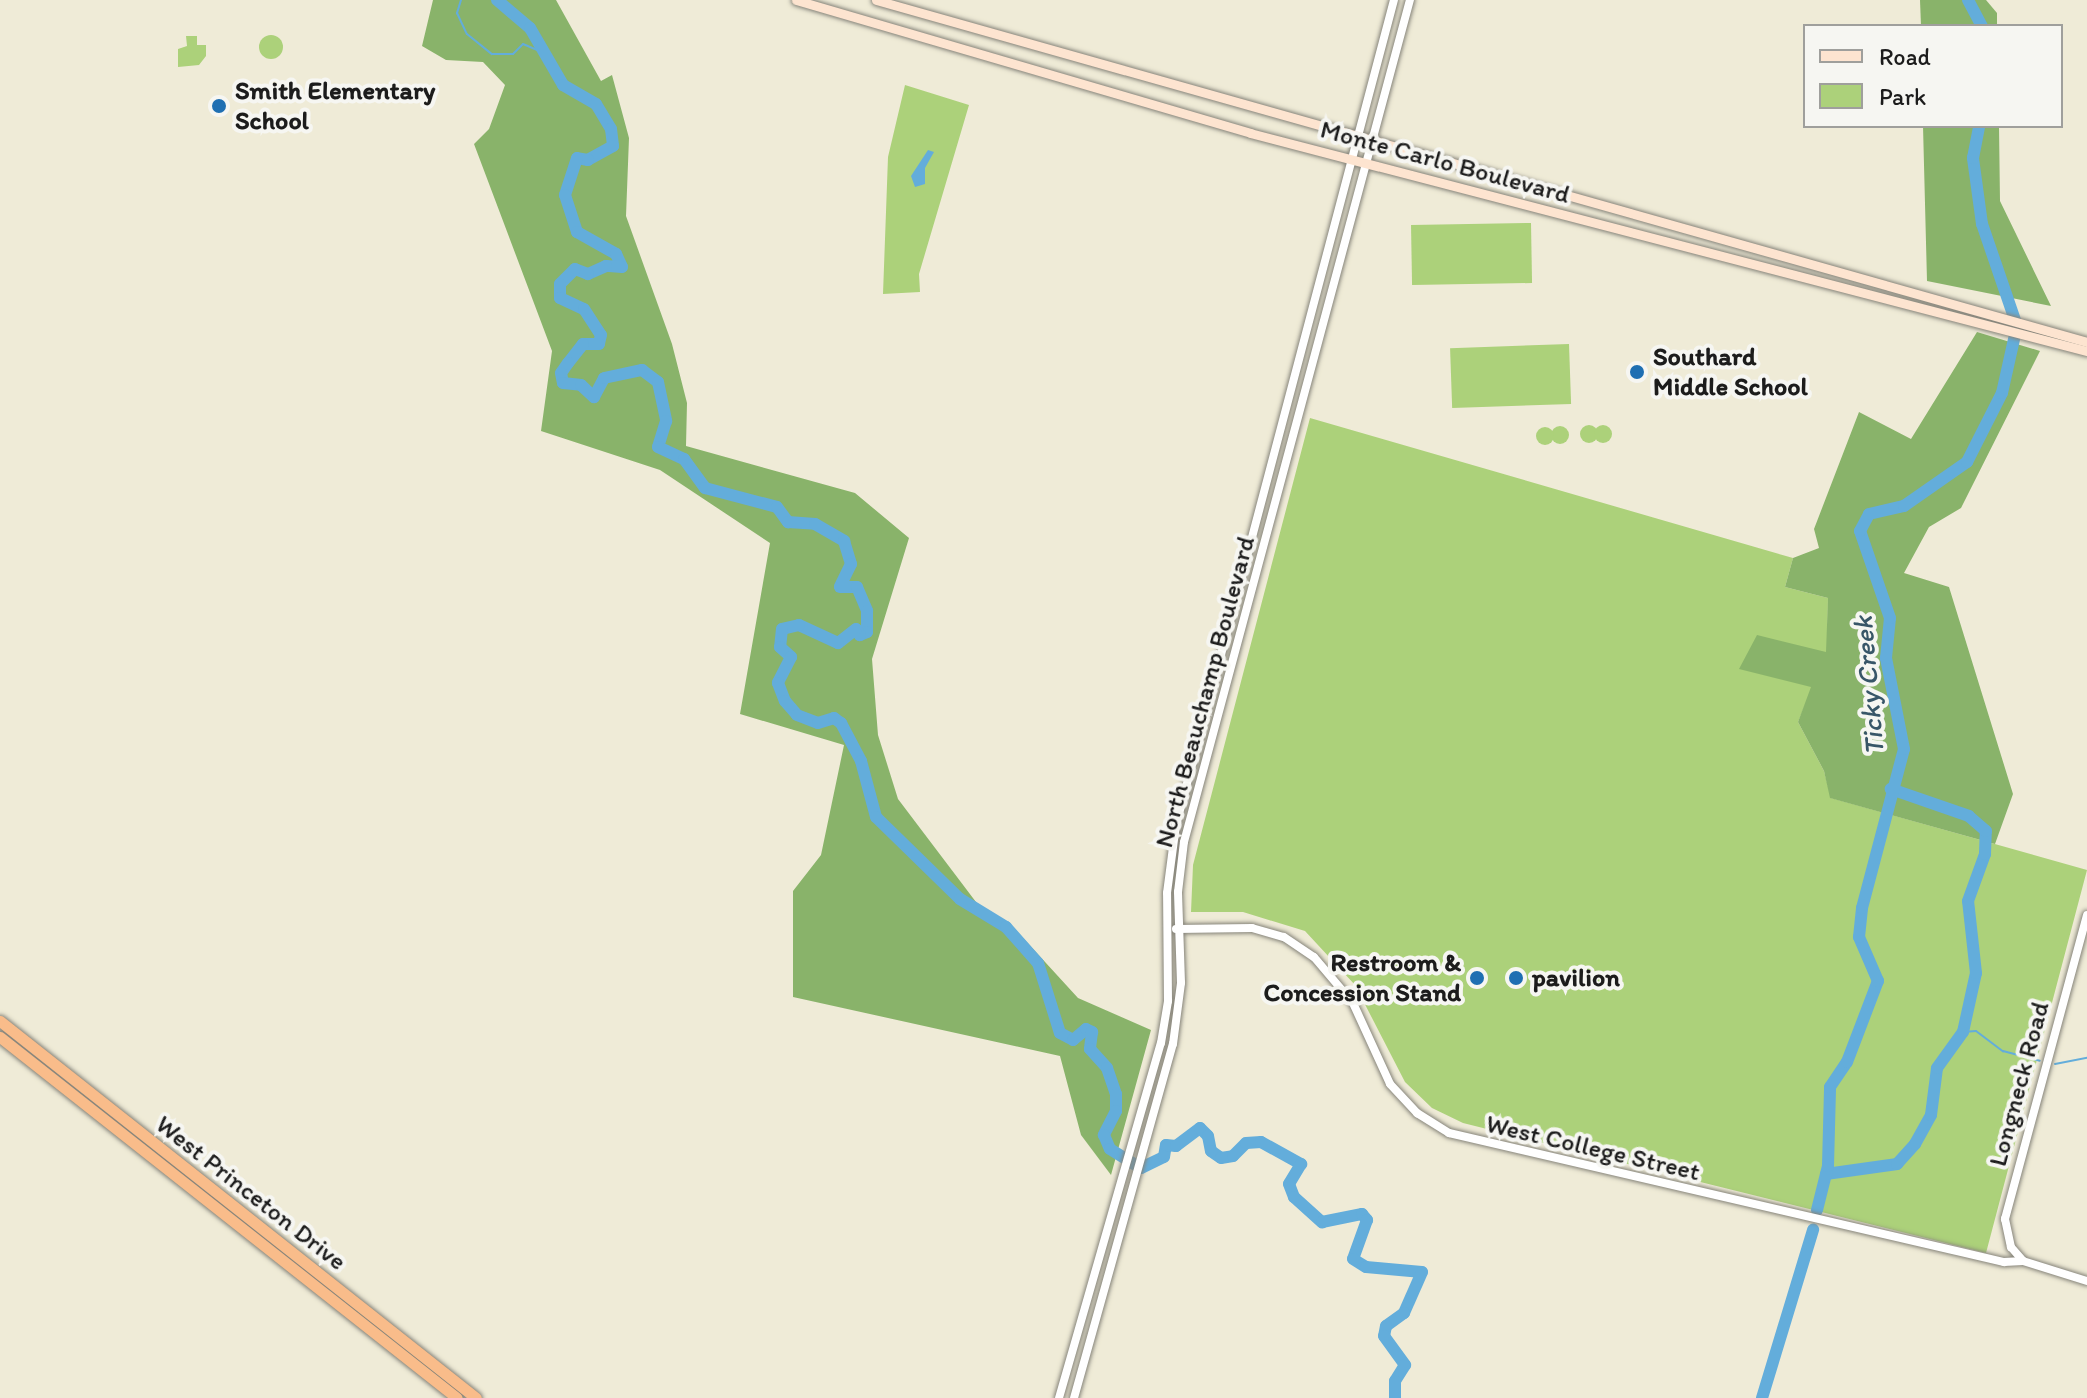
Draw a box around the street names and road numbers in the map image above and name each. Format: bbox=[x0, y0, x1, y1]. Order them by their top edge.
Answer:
street label: Monte Carlo Boulevard bbox=[1316, 114, 1574, 210]
street label: North Beauchamp Boulevard bbox=[1148, 532, 1262, 852]
street label: Longneck Road bbox=[1982, 998, 2056, 1170]
street label: West College Street bbox=[1483, 1108, 1703, 1188]
street label: West Princeton Drive bbox=[150, 1109, 352, 1277]

